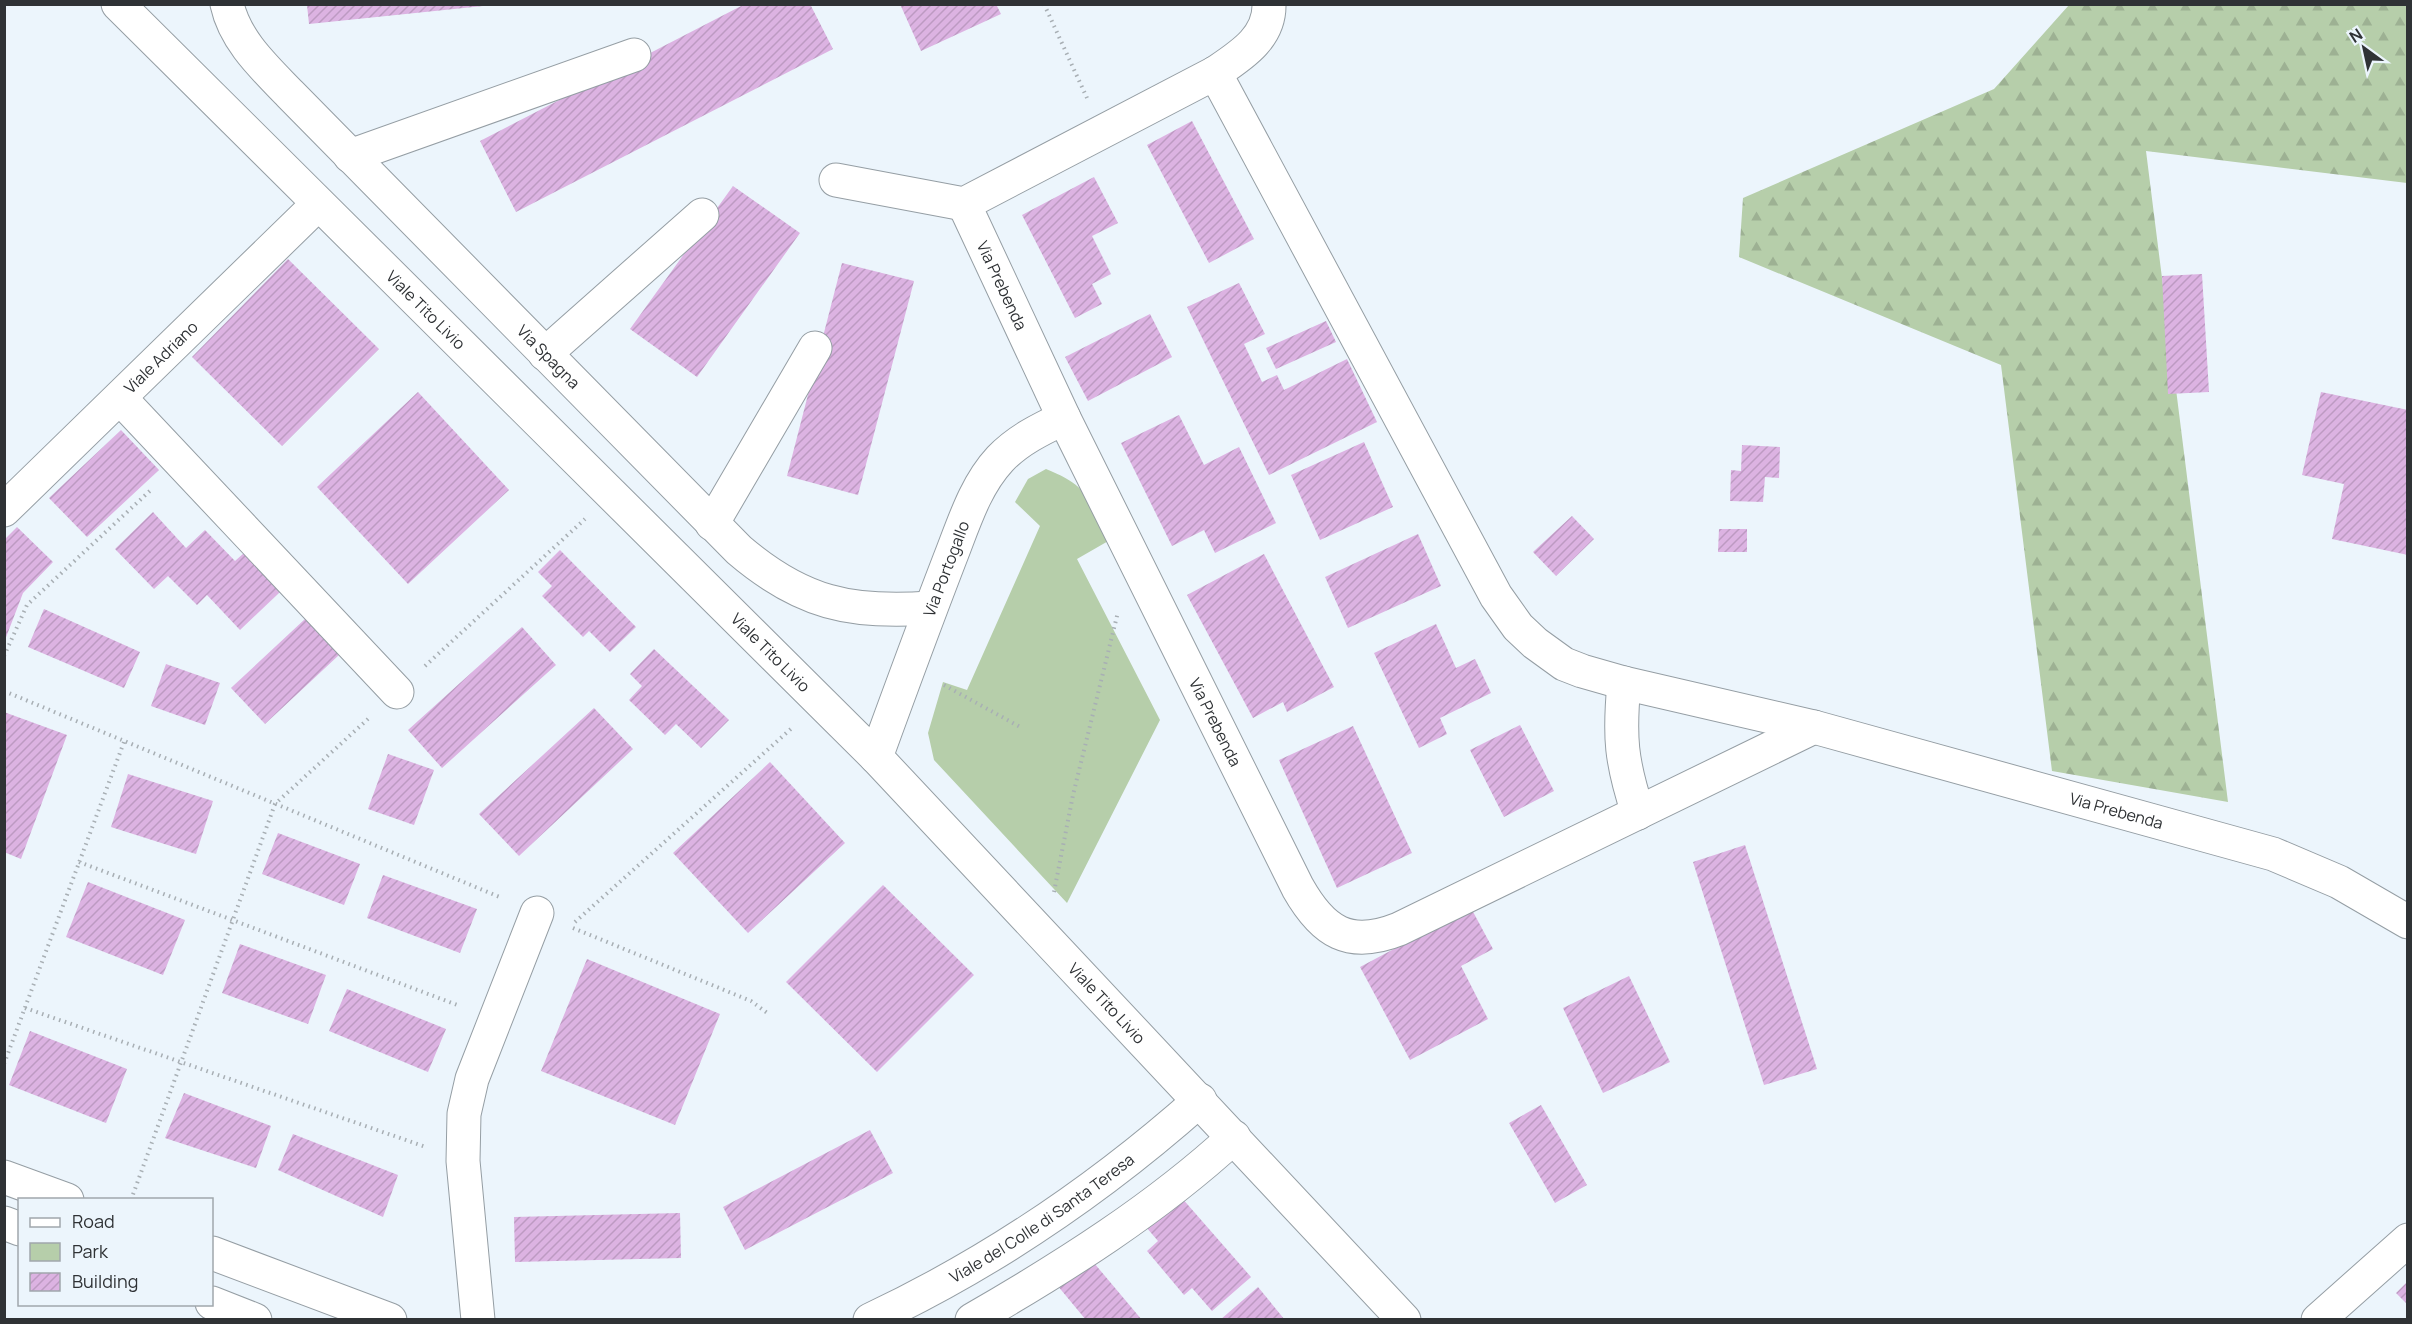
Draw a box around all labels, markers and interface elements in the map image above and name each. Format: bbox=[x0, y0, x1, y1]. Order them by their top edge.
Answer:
north arrow bbox=[2334, 18, 2394, 78]
text: N bbox=[2345, 23, 2367, 48]
street label: Via Prebenda bbox=[972, 237, 1032, 334]
street label: Viale Tito Livio bbox=[381, 266, 470, 354]
street label: Viale Adriano bbox=[119, 316, 203, 398]
street label: Via Spagna bbox=[512, 320, 585, 393]
street label: Via Portogallo bbox=[918, 517, 974, 620]
street label: Viale Tito Livio bbox=[726, 608, 815, 697]
street label: Via Prebenda bbox=[1184, 674, 1247, 770]
street label: Via Prebenda bbox=[2067, 787, 2166, 834]
street label: Viale Tito Livio bbox=[1063, 958, 1150, 1049]
street label: Viale del Colle di Santa Teresa bbox=[945, 1148, 1139, 1288]
legend bbox=[18, 1198, 213, 1306]
text: Road bbox=[72, 1209, 115, 1233]
text: Park bbox=[72, 1239, 109, 1263]
text: Building bbox=[72, 1269, 138, 1293]

